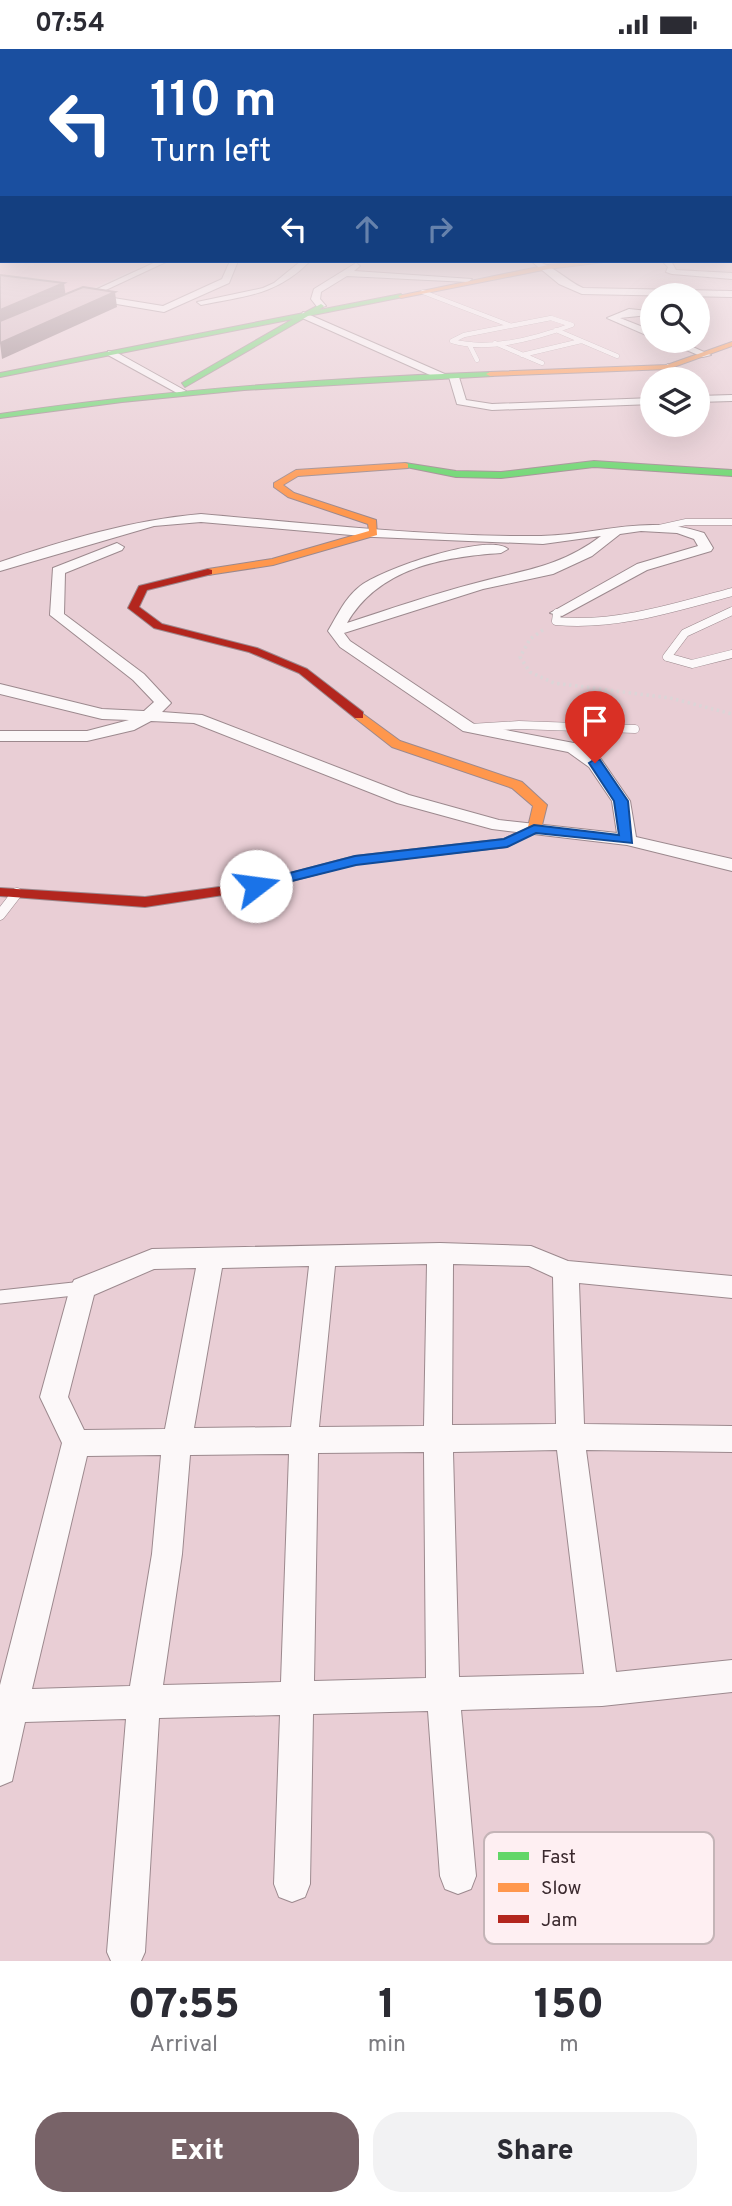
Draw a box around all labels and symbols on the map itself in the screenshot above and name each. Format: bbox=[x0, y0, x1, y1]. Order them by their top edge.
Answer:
pin bbox=[565, 691, 625, 763]
position arrow bbox=[219, 849, 293, 923]
legend bbox=[484, 1832, 714, 1944]
text: Fast bbox=[541, 1846, 576, 1870]
text: Slow bbox=[541, 1877, 581, 1901]
text: Jam bbox=[541, 1909, 578, 1933]

